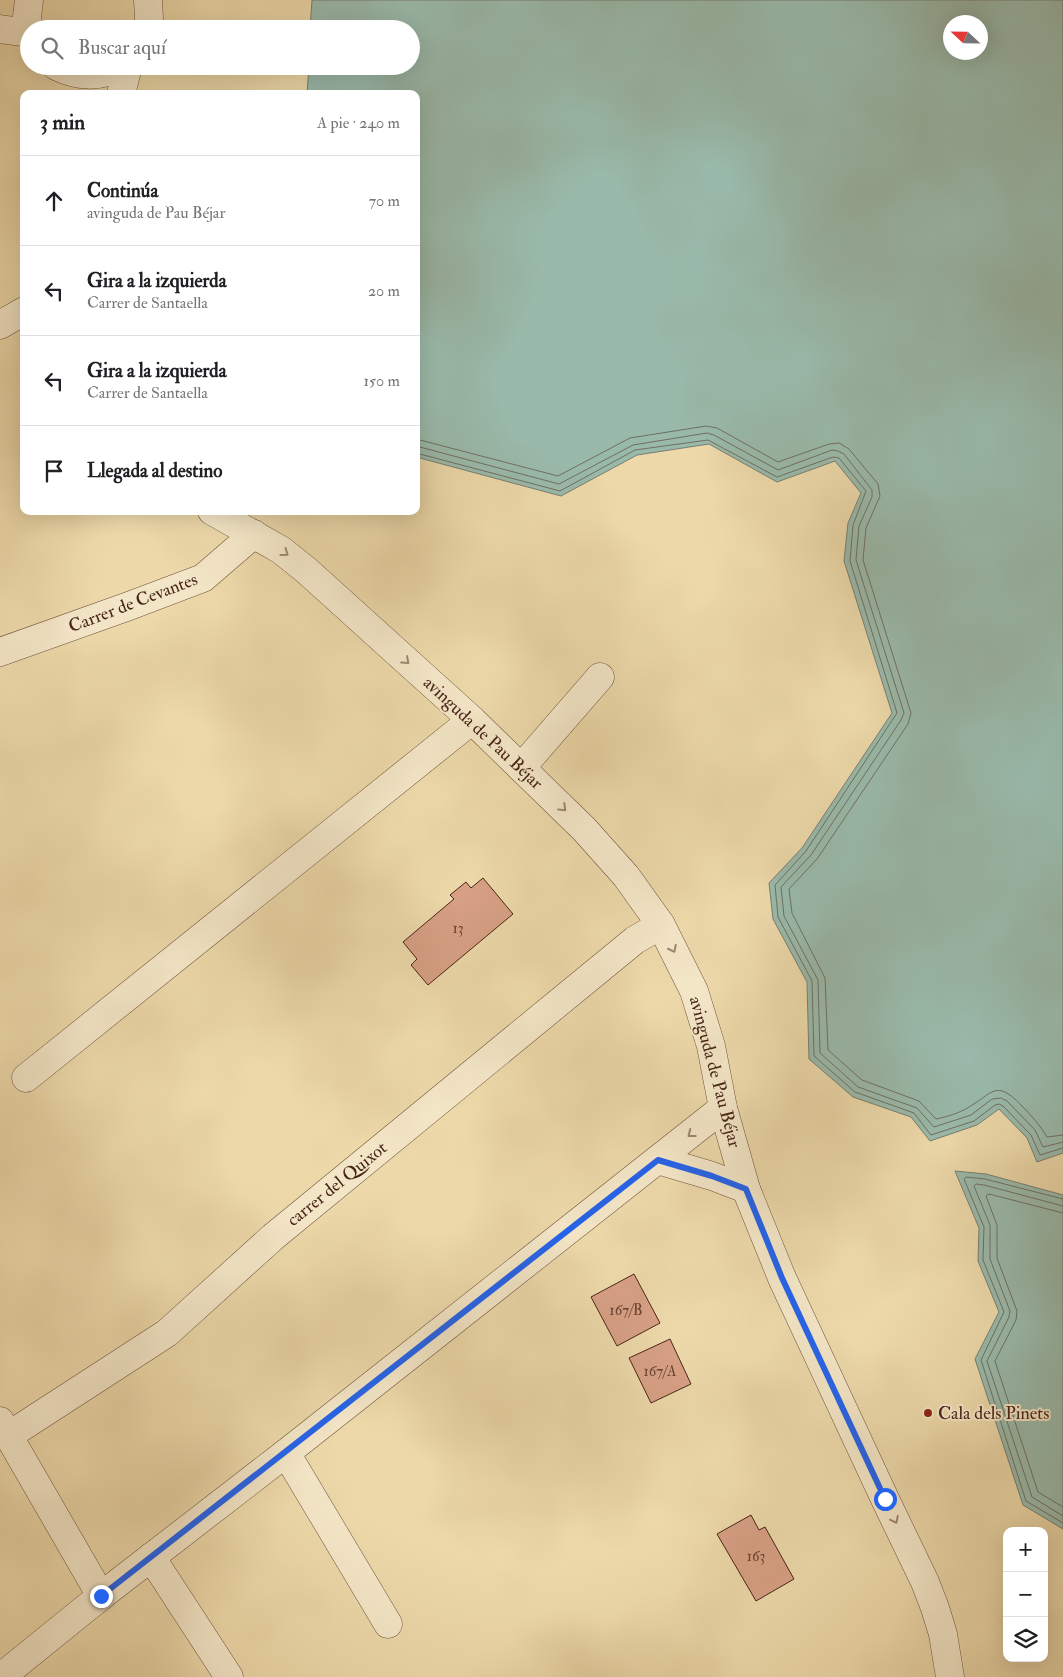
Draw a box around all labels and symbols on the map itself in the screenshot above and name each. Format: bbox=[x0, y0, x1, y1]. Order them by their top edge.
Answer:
north arrow bbox=[943, 15, 988, 60]
one-way arrow bbox=[279, 547, 289, 556]
street label: Carrer de Cevantes bbox=[65, 568, 201, 638]
one-way arrow bbox=[401, 655, 410, 664]
street label: avinguda de Pau Béjar bbox=[418, 671, 548, 795]
one-way arrow bbox=[557, 803, 566, 812]
house number: 13 bbox=[452, 919, 464, 938]
one-way arrow bbox=[667, 944, 677, 953]
street label: avinguda de Pau Béjar bbox=[684, 994, 746, 1150]
one-way arrow bbox=[688, 1129, 697, 1137]
street label: carrer del Quixot bbox=[282, 1136, 392, 1231]
house number: 167/B bbox=[609, 1301, 643, 1320]
house number: 167/A bbox=[644, 1362, 677, 1381]
place label: Cala dels Pinets bbox=[938, 1402, 1049, 1425]
marker: Cala dels Pinets bbox=[922, 1407, 934, 1419]
route start bbox=[874, 1488, 897, 1511]
one-way arrow bbox=[889, 1515, 899, 1524]
house number: 163 bbox=[747, 1547, 765, 1566]
route end bbox=[90, 1585, 113, 1608]

